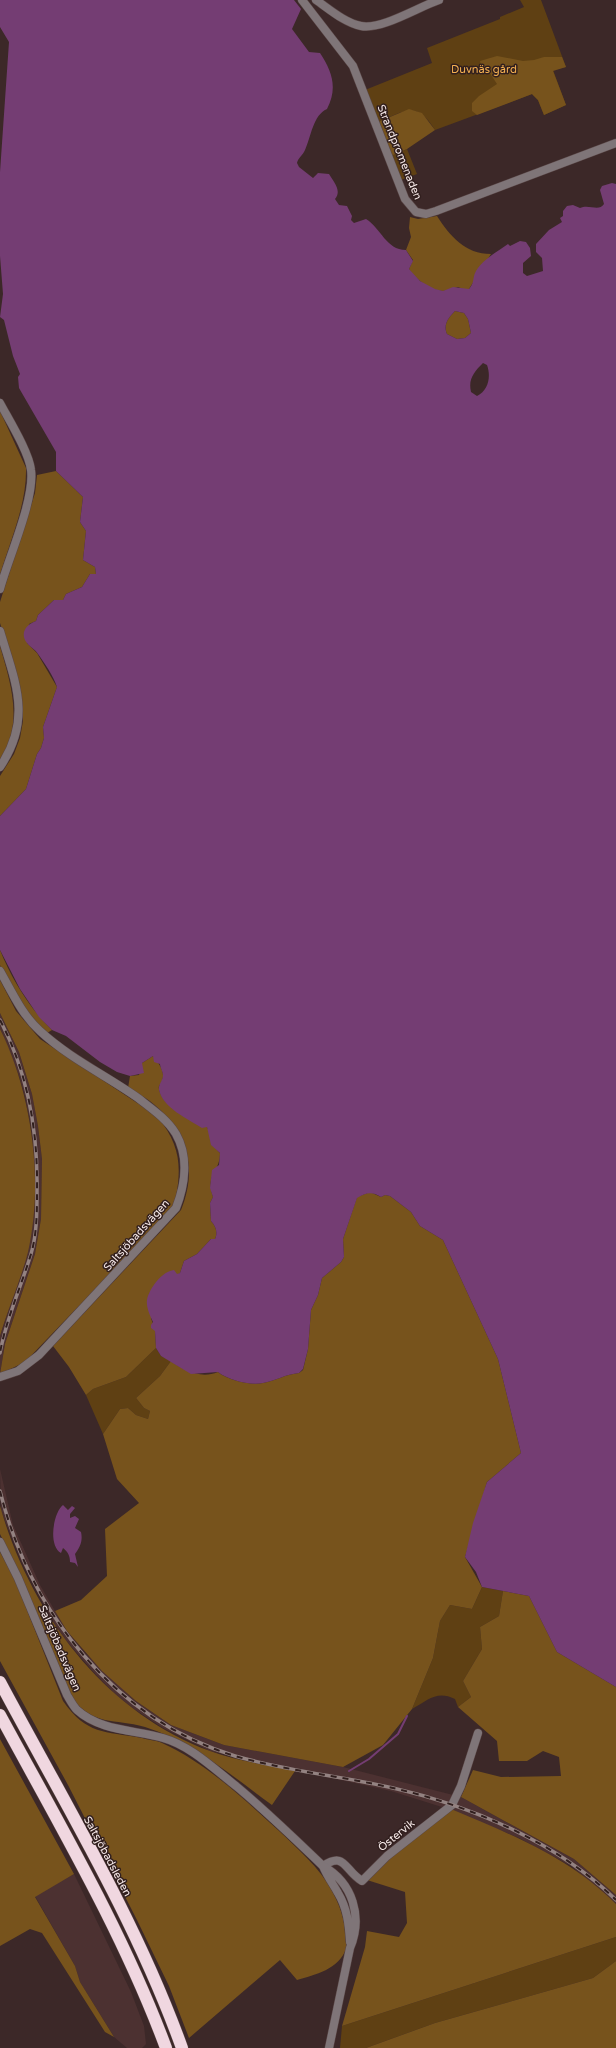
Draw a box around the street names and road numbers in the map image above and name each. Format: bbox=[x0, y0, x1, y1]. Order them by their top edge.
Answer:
street label: Strandpromenaden bbox=[374, 103, 425, 202]
street label: Saltsjöbadsvägen bbox=[101, 1197, 172, 1274]
street label: Saltsjöbadsvägen bbox=[36, 1603, 83, 1693]
street label: Saltsjöbadsleden bbox=[81, 1814, 134, 1899]
street label: Östervik bbox=[375, 1817, 417, 1854]

